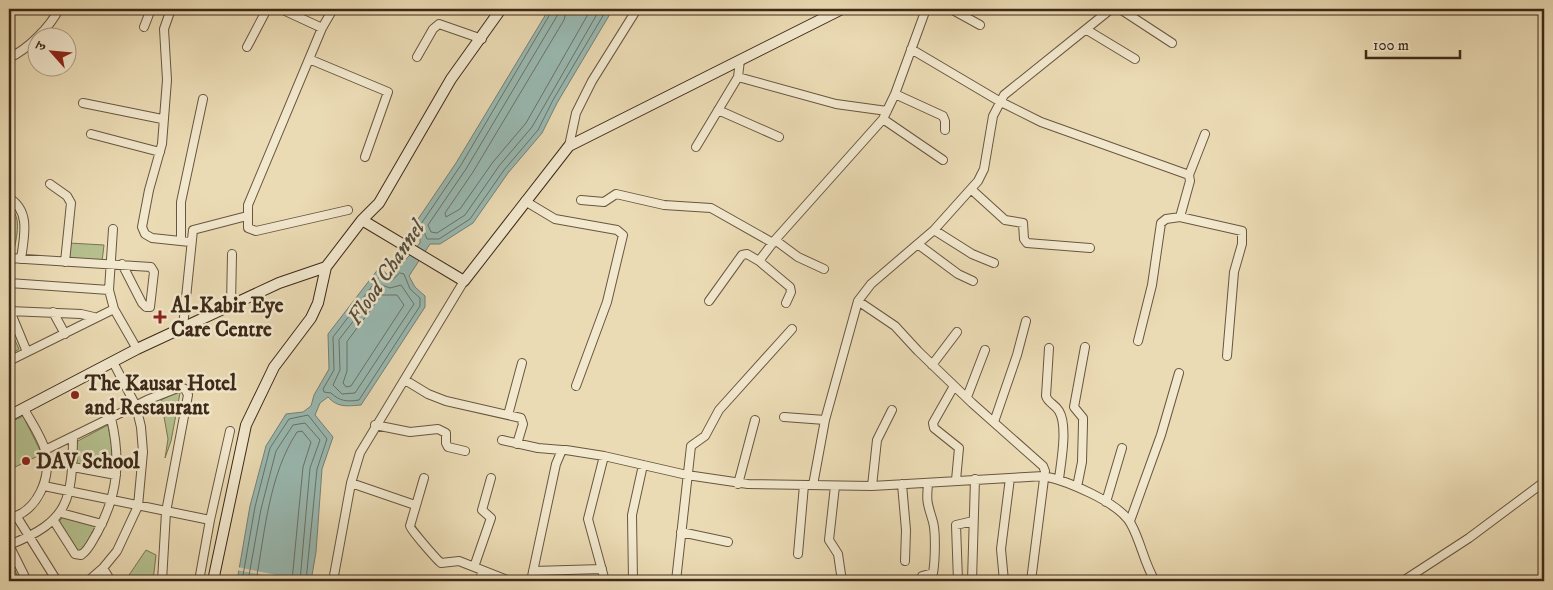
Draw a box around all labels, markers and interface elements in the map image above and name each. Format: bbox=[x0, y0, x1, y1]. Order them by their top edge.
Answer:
north arrow bbox=[28, 28, 78, 78]
scale bar bbox=[1366, 28, 1459, 60]
text: 100 m bbox=[1373, 36, 1409, 55]
text: उ bbox=[31, 39, 51, 55]
water label: Flood Channel bbox=[341, 214, 432, 330]
place label: Al-Kabir Eye Care Centre bbox=[170, 293, 284, 343]
marker: Al-Kabir Eye Care Centre bbox=[153, 310, 167, 324]
place label: The Kausar Hotel and Restaurant bbox=[84, 371, 237, 421]
marker: The Kausar Hotel and Restaurant bbox=[69, 389, 81, 401]
place label: DAV School bbox=[36, 449, 140, 475]
marker: DAV School bbox=[20, 455, 32, 467]

